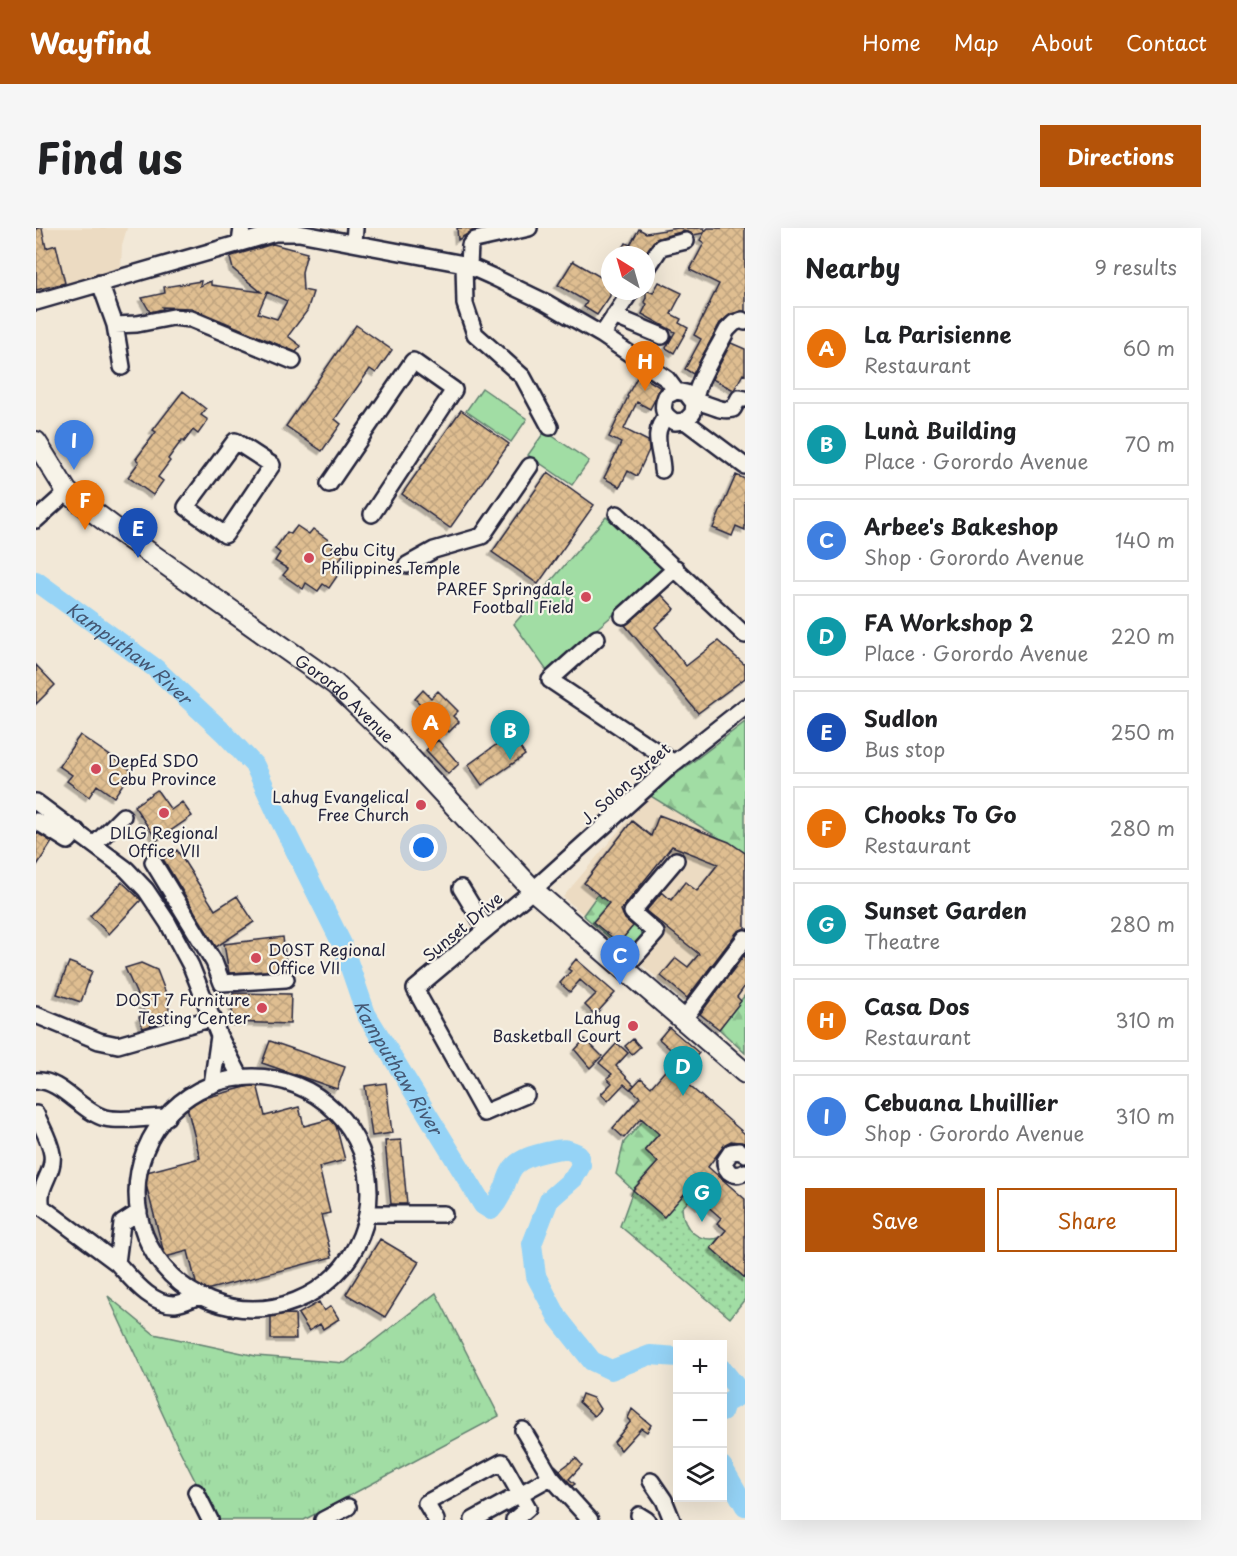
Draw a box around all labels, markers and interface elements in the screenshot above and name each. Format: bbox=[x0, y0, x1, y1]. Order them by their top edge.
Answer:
text: Wayfind bbox=[30, 21, 151, 64]
text: Home bbox=[862, 26, 921, 58]
text: Map bbox=[954, 26, 999, 58]
text: About bbox=[1032, 26, 1093, 58]
text: Contact bbox=[1126, 26, 1207, 58]
text: Find us bbox=[36, 125, 183, 188]
button: Directions bbox=[1040, 125, 1201, 187]
north arrow bbox=[601, 246, 655, 300]
text: Nearby bbox=[805, 248, 900, 287]
text: 9 results bbox=[1095, 252, 1177, 282]
text: La Parisienne bbox=[864, 317, 1012, 350]
text: A bbox=[819, 333, 834, 363]
text: 60 m bbox=[1123, 333, 1175, 363]
pin: H bbox=[626, 342, 664, 391]
text: Restaurant bbox=[864, 350, 971, 380]
text: Lunà Building bbox=[864, 413, 1016, 446]
pin: I bbox=[54, 420, 93, 470]
text: B bbox=[820, 429, 833, 459]
text: 70 m bbox=[1125, 429, 1175, 459]
text: Place · Gorordo Avenue bbox=[864, 446, 1088, 476]
pin: F bbox=[65, 480, 104, 530]
pin: E bbox=[118, 508, 158, 558]
text: Arbee's Bakeshop bbox=[864, 509, 1058, 542]
text: C bbox=[819, 525, 834, 555]
text: 140 m bbox=[1115, 525, 1175, 555]
place label: Cebu City Philippines Temple bbox=[321, 537, 460, 579]
text: Shop · Gorordo Avenue bbox=[864, 542, 1084, 572]
marker: Cebu City Philippines Temple bbox=[302, 551, 316, 565]
place label: PAREF Springdale Football Field bbox=[436, 576, 574, 618]
marker: PAREF Springdale Football Field bbox=[579, 590, 593, 604]
water label: Kamputhaw River bbox=[62, 595, 200, 712]
text: FA Workshop 2 bbox=[864, 605, 1033, 638]
text: D bbox=[819, 621, 834, 651]
text: 220 m bbox=[1111, 621, 1175, 651]
text: Place · Gorordo Avenue bbox=[864, 638, 1088, 668]
street label: Gorordo Avenue bbox=[291, 648, 400, 748]
text: Sudlon bbox=[864, 701, 938, 734]
pin: A bbox=[412, 702, 450, 752]
pin: B bbox=[490, 710, 530, 760]
text: E bbox=[820, 717, 833, 747]
text: 250 m bbox=[1111, 717, 1175, 747]
text: Bus stop bbox=[864, 734, 945, 764]
street label: J. Solon Street bbox=[575, 736, 675, 830]
place label: DepEd SDO Cebu Province bbox=[108, 748, 217, 790]
marker: DepEd SDO Cebu Province bbox=[89, 762, 103, 776]
place label: Lahug Evangelical Free Church bbox=[272, 784, 409, 826]
text: Chooks To Go bbox=[864, 797, 1016, 830]
marker: Lahug Evangelical Free Church bbox=[414, 798, 428, 812]
marker: DILG Regional Office VII bbox=[157, 806, 171, 820]
text: F bbox=[821, 813, 832, 843]
text: 280 m bbox=[1110, 813, 1175, 843]
place label: DILG Regional Office VII bbox=[110, 820, 218, 862]
text: Restaurant bbox=[864, 830, 971, 860]
your location bbox=[409, 833, 438, 862]
street label: Sunset Drive bbox=[417, 885, 507, 967]
text: Sunset Garden bbox=[864, 893, 1027, 926]
text: G bbox=[818, 909, 835, 939]
text: 280 m bbox=[1110, 909, 1175, 939]
text: Theatre bbox=[864, 926, 940, 956]
pin: C bbox=[600, 936, 640, 985]
place label: DOST Regional Office VII bbox=[268, 937, 386, 979]
marker: DOST Regional Office VII bbox=[249, 951, 263, 965]
place label: DOST 7 Furniture Testing Center bbox=[115, 987, 251, 1029]
text: Casa Dos bbox=[864, 989, 970, 1022]
water label: Kamputhaw River bbox=[349, 996, 451, 1142]
marker: DOST 7 Furniture Testing Center bbox=[255, 1001, 269, 1015]
place label: Lahug Basketball Court bbox=[493, 1005, 621, 1047]
text: H bbox=[819, 1005, 834, 1035]
text: 310 m bbox=[1115, 1005, 1175, 1035]
marker: Lahug Basketball Court bbox=[626, 1019, 640, 1033]
text: Restaurant bbox=[864, 1022, 971, 1052]
pin: D bbox=[664, 1046, 702, 1096]
text: Cebuana Lhuillier bbox=[864, 1085, 1058, 1118]
text: I bbox=[823, 1101, 830, 1131]
text: 310 m bbox=[1115, 1101, 1175, 1131]
text: Shop · Gorordo Avenue bbox=[864, 1118, 1084, 1148]
pin: G bbox=[682, 1172, 722, 1222]
button: Save bbox=[805, 1188, 985, 1252]
button: Share bbox=[997, 1188, 1177, 1252]
map controls bbox=[673, 1340, 727, 1502]
button: + bbox=[673, 1340, 727, 1394]
button: − bbox=[673, 1394, 727, 1448]
button: layers bbox=[673, 1448, 727, 1502]

